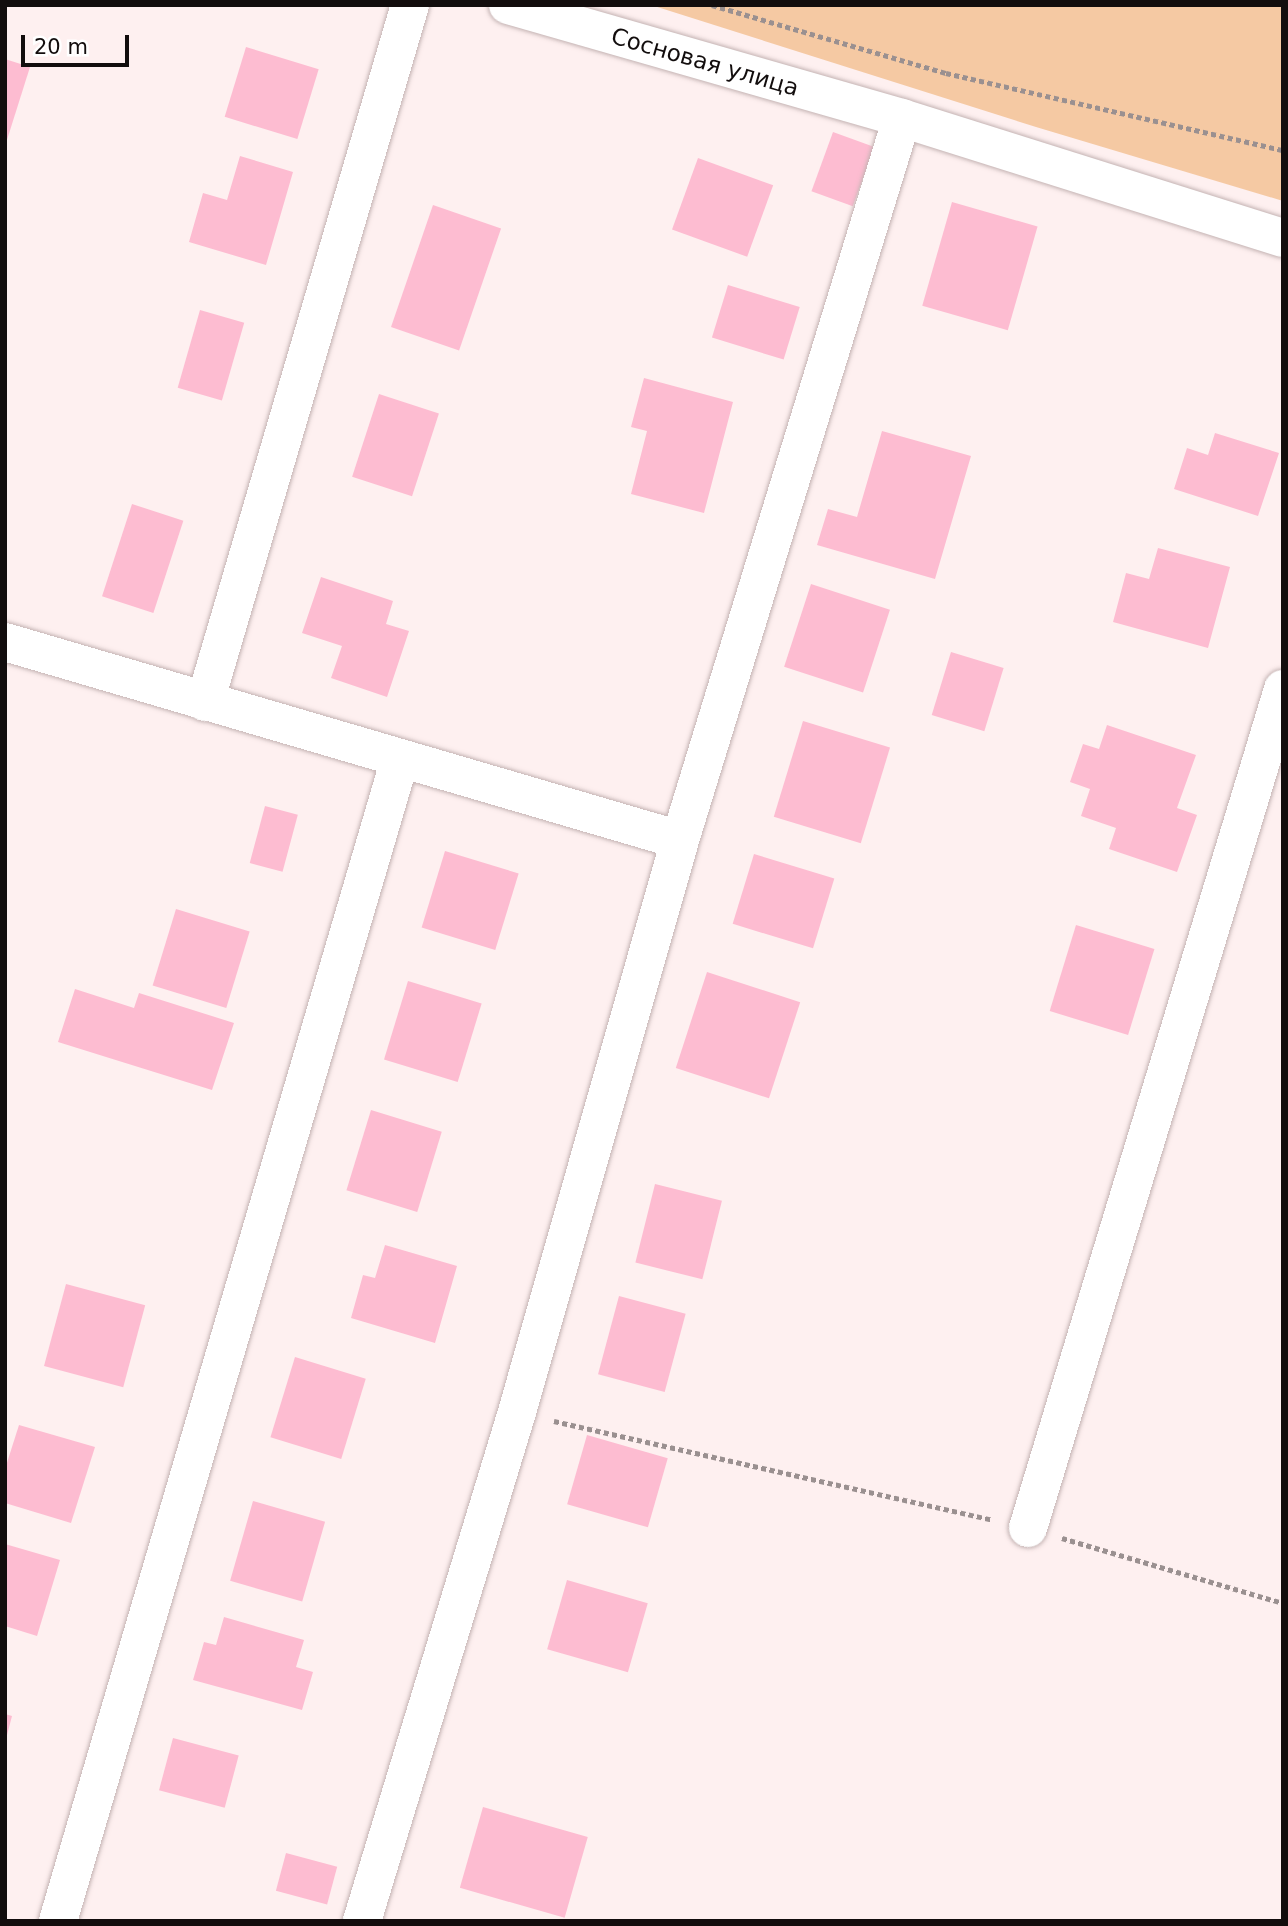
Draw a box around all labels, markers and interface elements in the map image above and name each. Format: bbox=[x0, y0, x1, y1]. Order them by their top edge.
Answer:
scale bar bbox=[24, 21, 133, 65]
street label: Сосновая улица bbox=[608, 22, 802, 102]
text: 20 m bbox=[34, 35, 88, 59]

